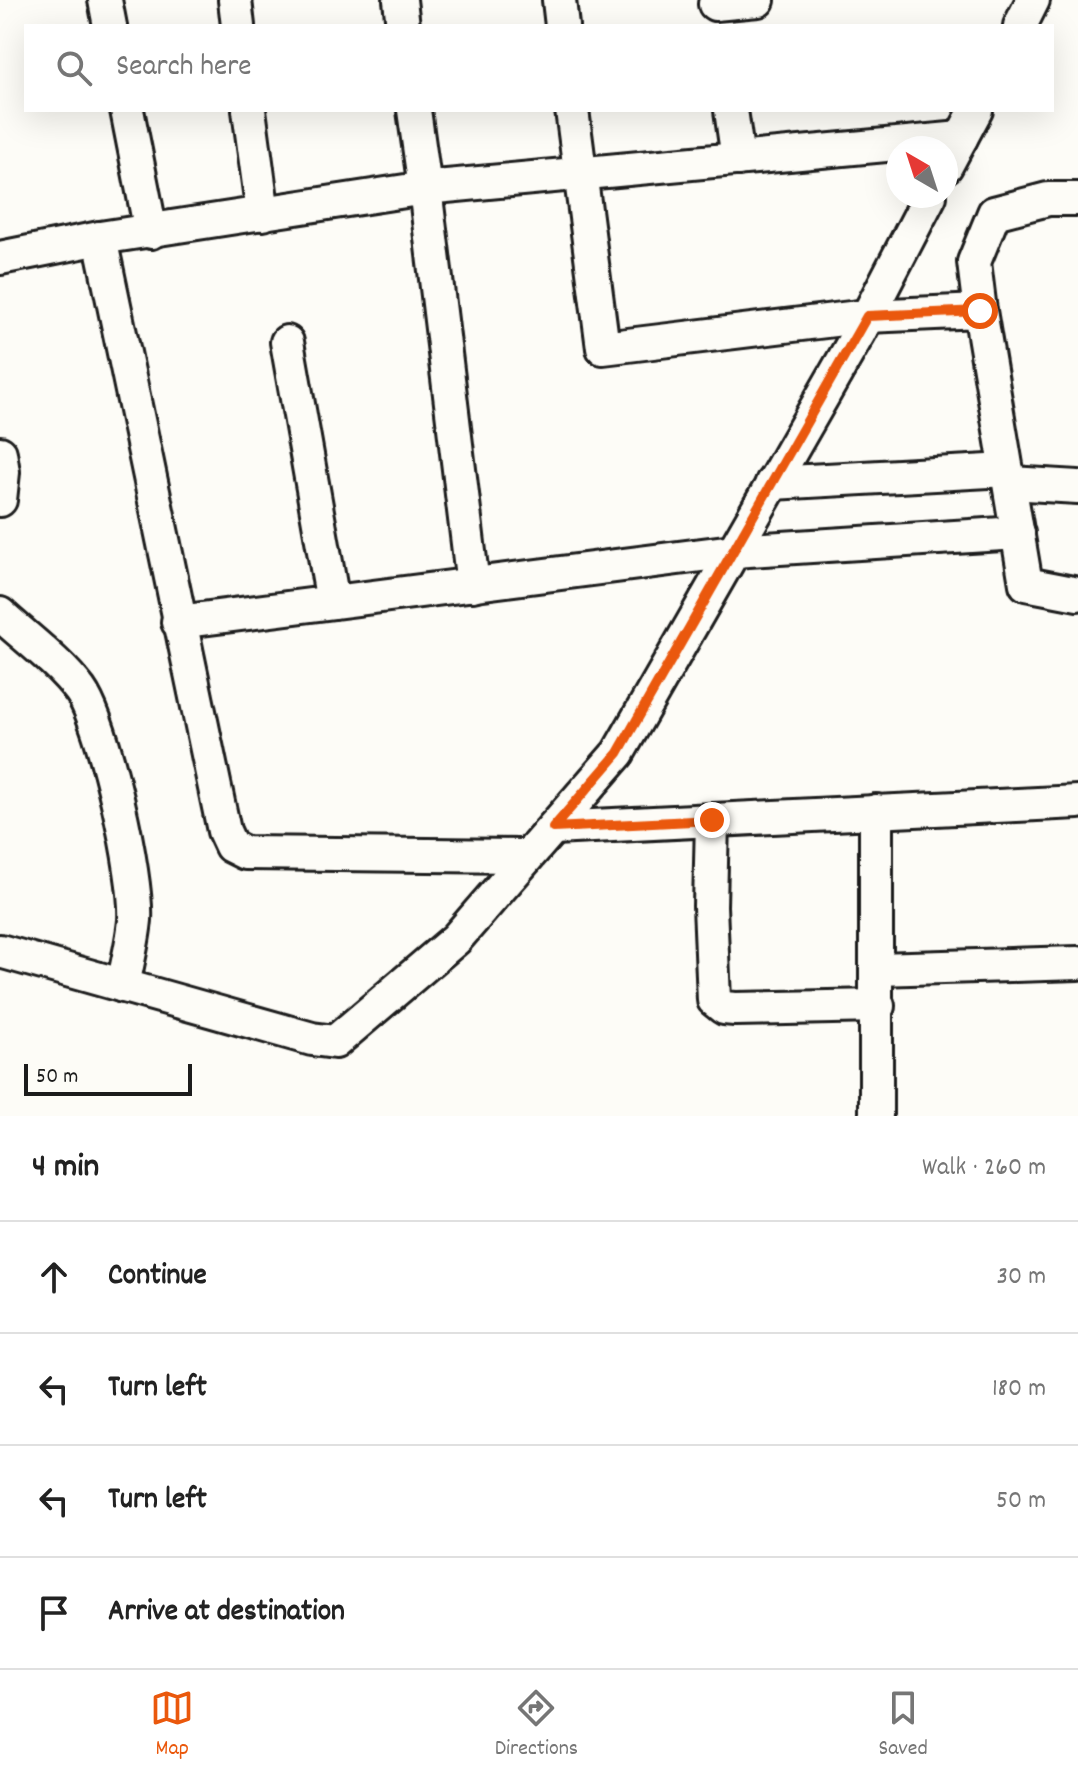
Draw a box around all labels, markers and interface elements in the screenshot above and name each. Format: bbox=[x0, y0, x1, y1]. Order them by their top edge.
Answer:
search box bbox=[24, 24, 1054, 112]
icon: search bbox=[52, 46, 96, 90]
text: Search here bbox=[116, 47, 252, 90]
north arrow bbox=[886, 136, 958, 208]
route start bbox=[962, 293, 998, 329]
route end bbox=[694, 802, 730, 838]
scale bar bbox=[24, 1060, 192, 1096]
text: 50 m bbox=[36, 1062, 78, 1093]
text: 4 min bbox=[32, 1144, 99, 1193]
text: Walk · 260 m bbox=[922, 1150, 1046, 1187]
icon: ahead bbox=[32, 1255, 76, 1299]
text: Continue bbox=[108, 1256, 207, 1299]
text: 30 m bbox=[996, 1259, 1046, 1296]
icon: left bbox=[32, 1367, 76, 1411]
text: Turn left bbox=[108, 1368, 207, 1411]
text: 180 m bbox=[992, 1371, 1046, 1408]
icon: left bbox=[32, 1479, 76, 1523]
text: Turn left bbox=[108, 1480, 207, 1523]
text: 50 m bbox=[996, 1483, 1046, 1520]
icon: arrive bbox=[32, 1591, 76, 1635]
text: Arrive at destination bbox=[108, 1592, 345, 1635]
tab: Map bbox=[150, 1686, 194, 1765]
tab: Directions bbox=[495, 1686, 578, 1765]
tab: Saved bbox=[879, 1686, 928, 1765]

